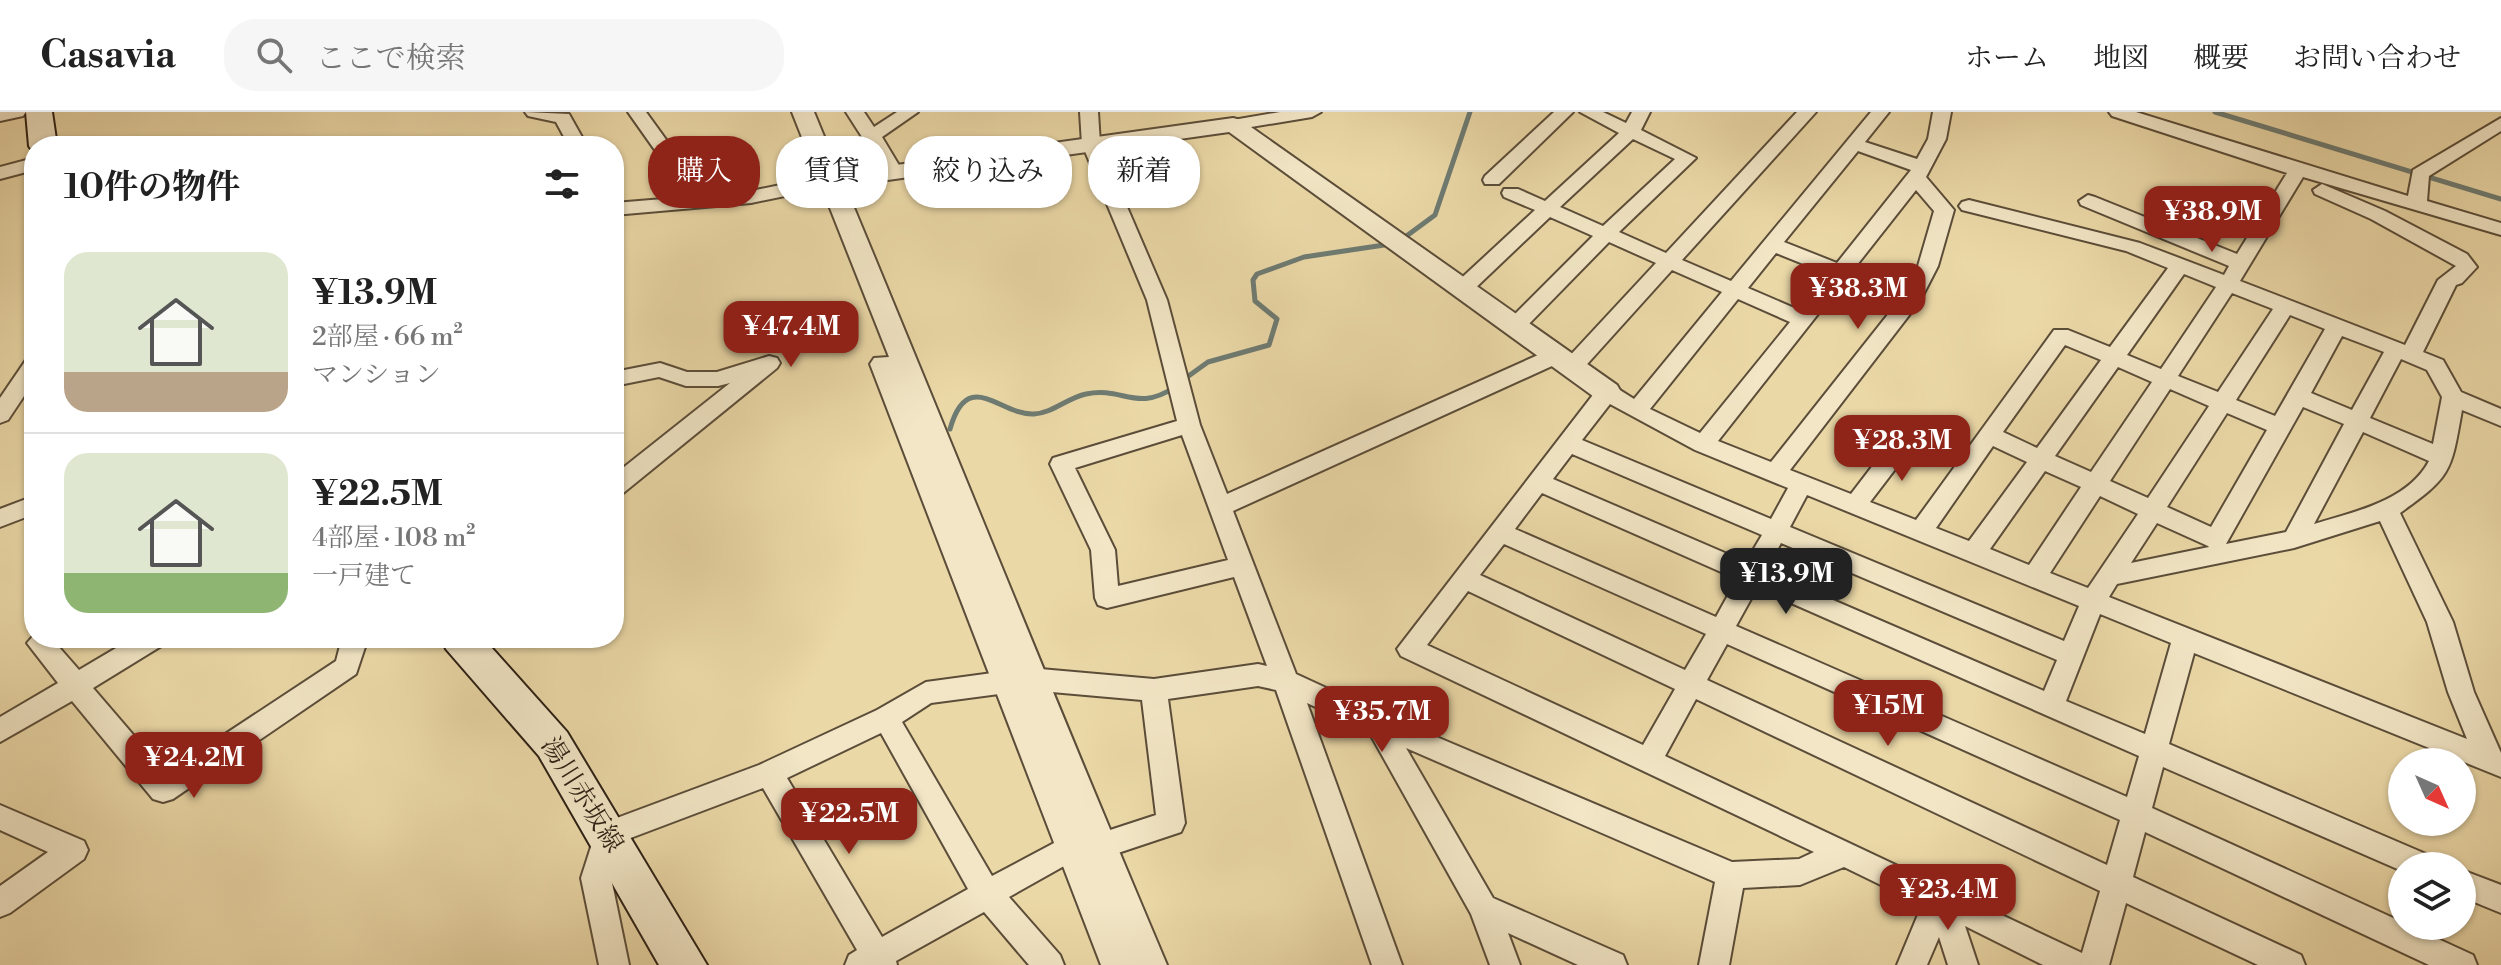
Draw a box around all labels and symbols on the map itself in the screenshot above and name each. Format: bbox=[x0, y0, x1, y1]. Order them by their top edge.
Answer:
pin: ¥38.9M bbox=[2147, 186, 2277, 254]
pin: ¥38.3M bbox=[1793, 263, 1923, 331]
pin: ¥47.4M bbox=[726, 301, 856, 369]
pin: ¥28.3M bbox=[1837, 415, 1967, 483]
pin: ¥13.9M bbox=[1721, 548, 1851, 616]
pin: ¥15M bbox=[1841, 680, 1935, 748]
pin: ¥35.7M bbox=[1317, 686, 1447, 754]
street label: 湯川赤坂線 bbox=[534, 731, 630, 859]
pin: ¥24.2M bbox=[129, 732, 259, 800]
north arrow bbox=[2388, 748, 2476, 836]
pin: ¥22.5M bbox=[784, 788, 914, 856]
pin: ¥23.4M bbox=[1883, 864, 2013, 932]

